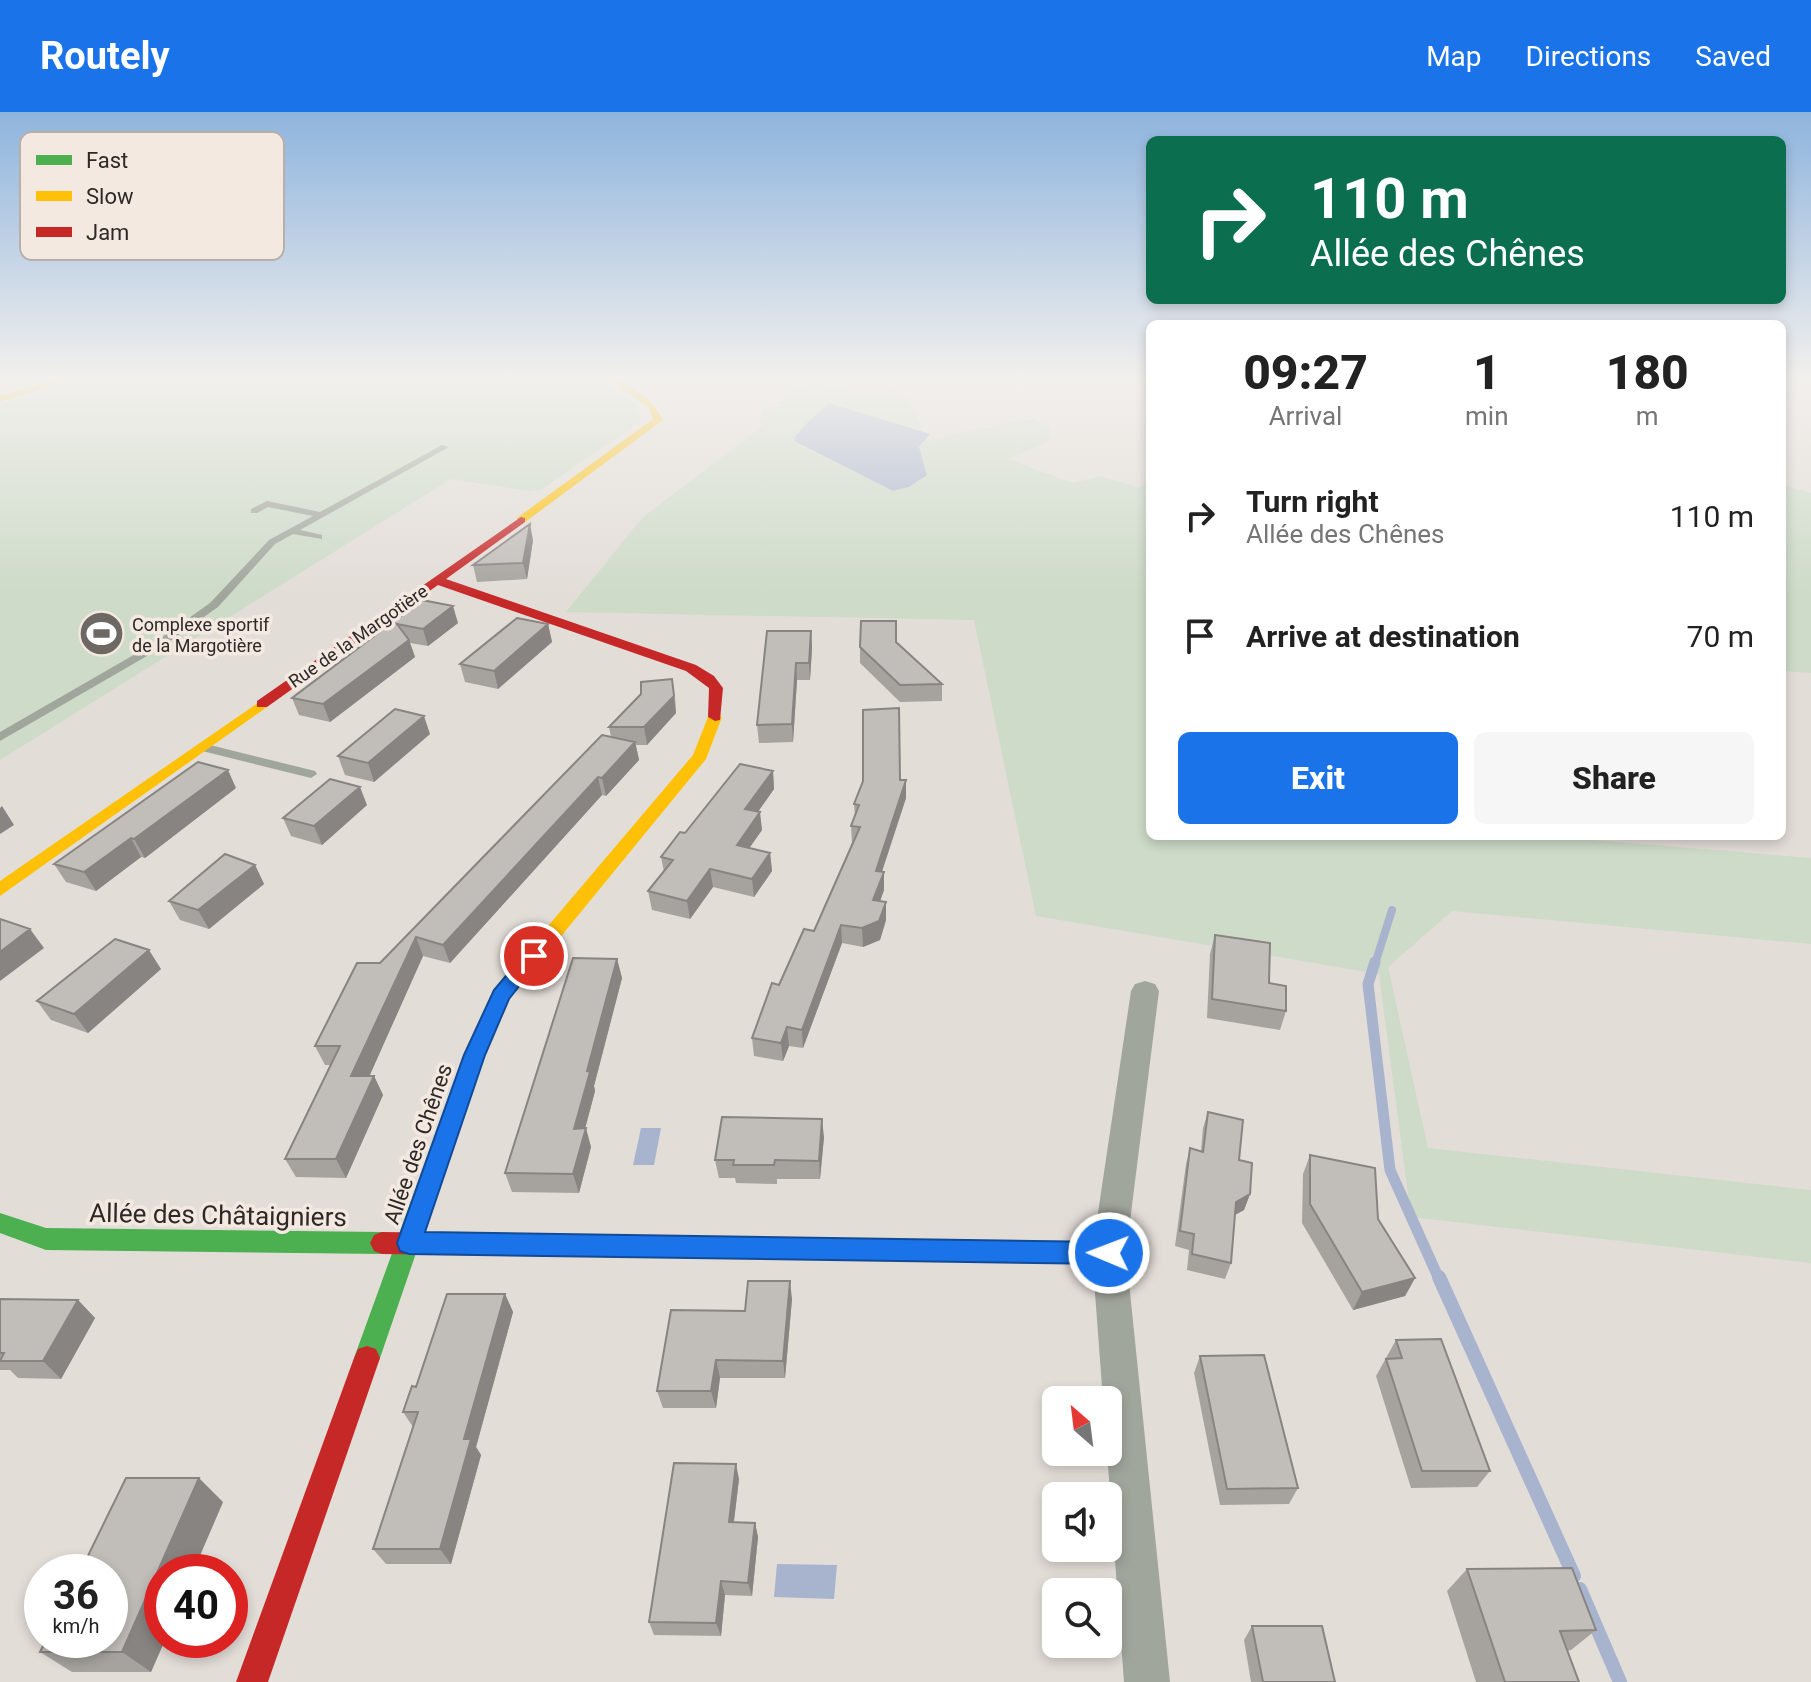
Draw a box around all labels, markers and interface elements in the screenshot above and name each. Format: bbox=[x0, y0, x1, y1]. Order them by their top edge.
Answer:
text: Routely bbox=[40, 34, 170, 78]
text: Map bbox=[1426, 40, 1482, 73]
text: Directions bbox=[1526, 40, 1651, 73]
text: Saved bbox=[1695, 40, 1771, 73]
legend bbox=[20, 132, 284, 260]
text: Fast bbox=[86, 148, 128, 173]
text: 110 m bbox=[1310, 166, 1469, 232]
icon: right bbox=[1178, 168, 1282, 272]
text: Slow bbox=[86, 184, 134, 209]
text: Jam bbox=[86, 220, 129, 245]
text: Allée des Chênes bbox=[1310, 233, 1585, 275]
text: 09:27 bbox=[1243, 344, 1368, 401]
text: 1 bbox=[1473, 344, 1501, 401]
text: 180 bbox=[1606, 344, 1689, 401]
text: Arrival bbox=[1269, 401, 1342, 431]
text: min bbox=[1465, 401, 1509, 431]
text: m bbox=[1636, 401, 1659, 431]
text: Turn right bbox=[1246, 484, 1379, 519]
icon: right bbox=[1178, 494, 1222, 538]
text: 110 m bbox=[1670, 499, 1754, 534]
text: Allée des Chênes bbox=[1246, 519, 1445, 549]
street label: Rue de la Margotière bbox=[284, 580, 432, 692]
sports icon: Complexe sportif de la Margotière bbox=[77, 610, 125, 658]
place label: Complexe sportif de la Margotière bbox=[132, 614, 270, 656]
icon: arrive bbox=[1178, 614, 1222, 658]
text: Arrive at destination bbox=[1246, 619, 1520, 654]
text: 70 m bbox=[1687, 619, 1754, 654]
button: Exit bbox=[1178, 732, 1458, 824]
button: Share bbox=[1474, 732, 1754, 824]
pin bbox=[500, 922, 568, 990]
icon: arrive bbox=[512, 934, 556, 978]
street label: Allée des Chênes bbox=[379, 1061, 457, 1227]
street label: Allée des Châtaigniers bbox=[89, 1198, 347, 1232]
position arrow bbox=[1067, 1211, 1151, 1295]
north arrow bbox=[1042, 1386, 1122, 1466]
map controls bbox=[1042, 1386, 1122, 1658]
button: sound bbox=[1042, 1482, 1122, 1562]
speed limit sign: 40 bbox=[144, 1554, 248, 1658]
text: 36 bbox=[53, 1572, 99, 1619]
button: search bbox=[1042, 1578, 1122, 1658]
text: km/h bbox=[53, 1614, 99, 1638]

